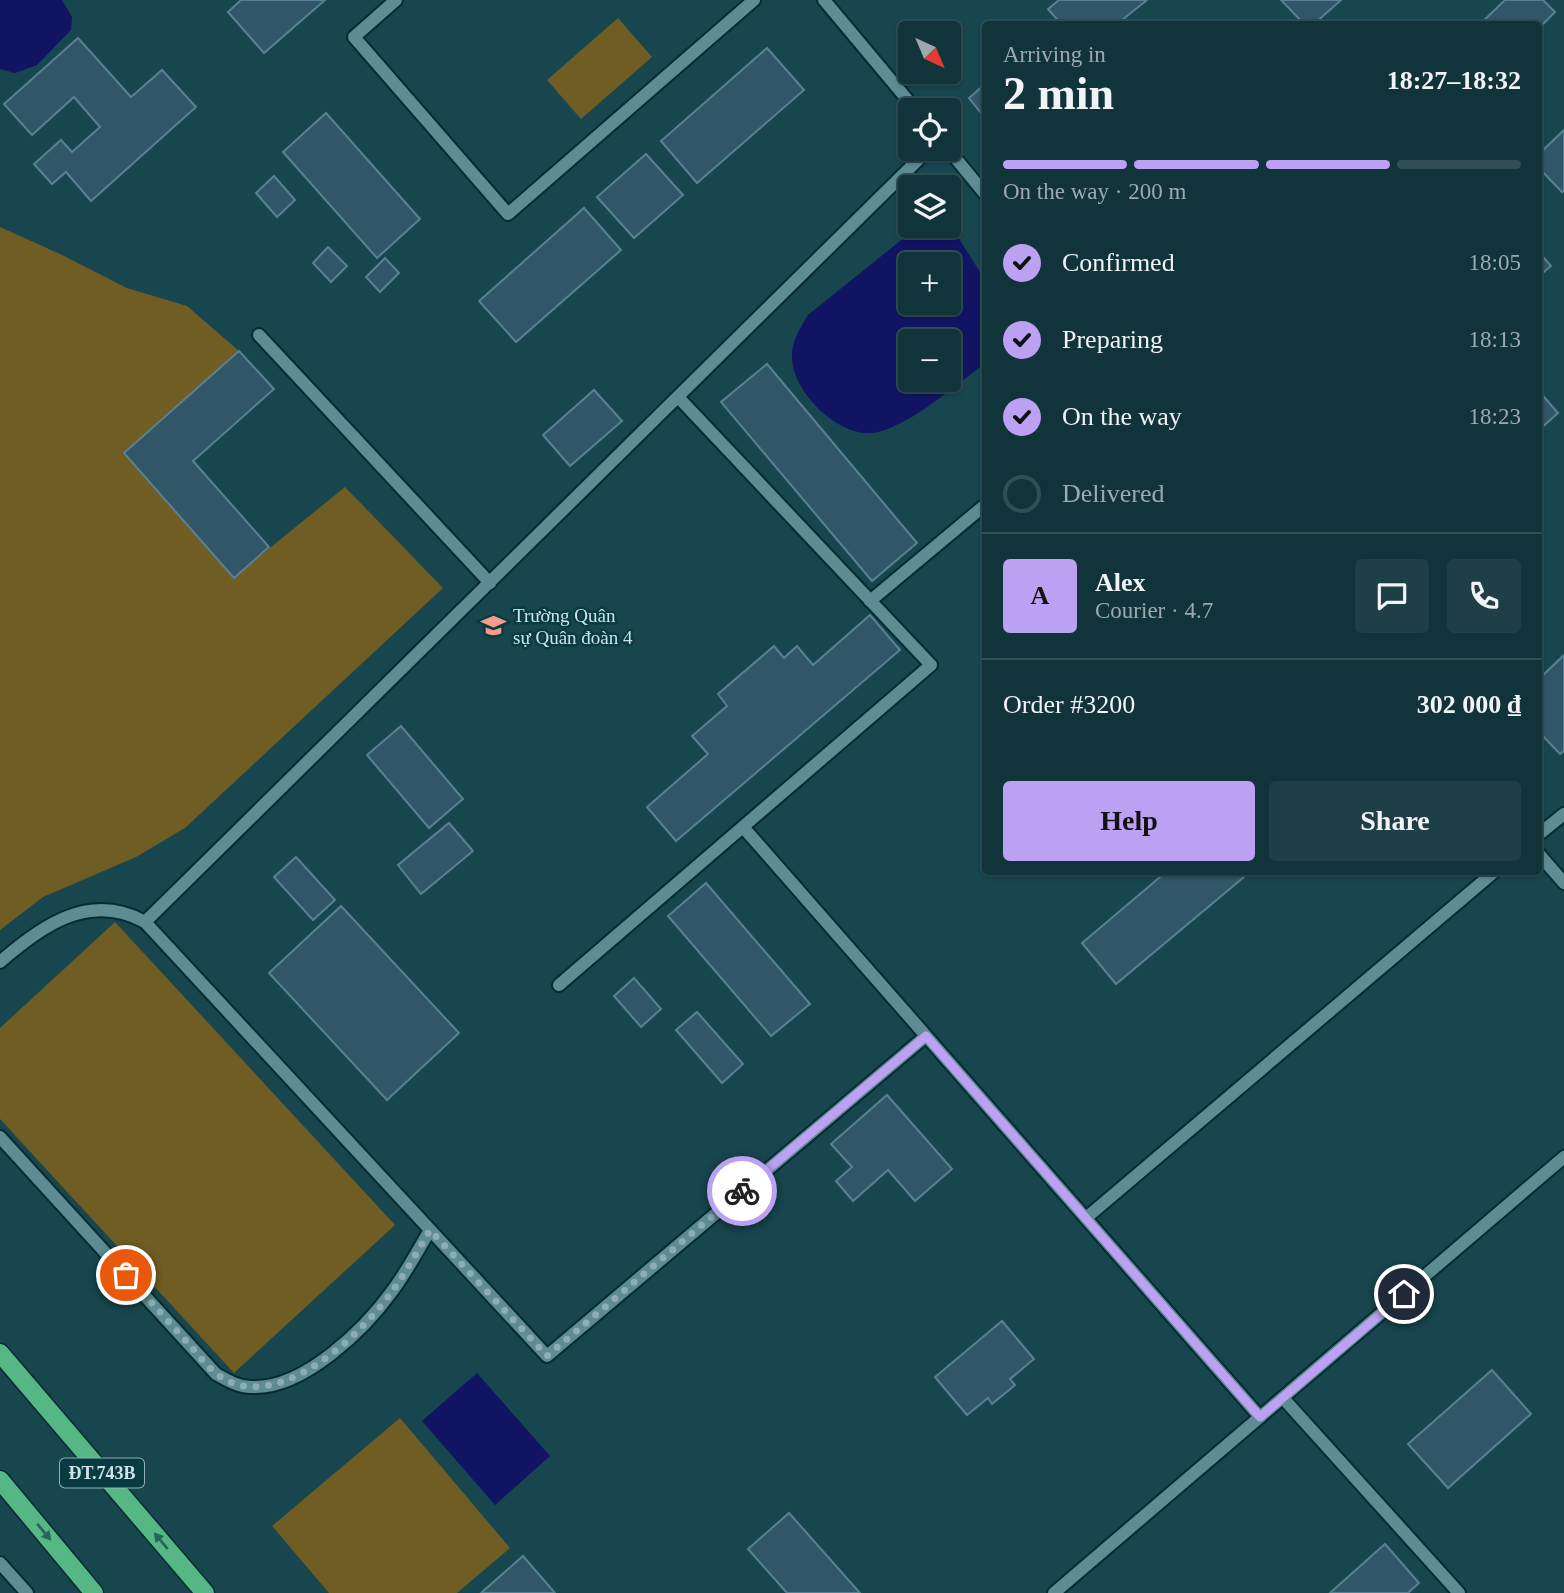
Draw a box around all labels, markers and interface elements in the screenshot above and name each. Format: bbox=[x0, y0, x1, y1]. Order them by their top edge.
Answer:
north arrow bbox=[898, 21, 961, 84]
map controls bbox=[898, 21, 961, 392]
text: Arriving in bbox=[1003, 42, 1106, 67]
text: 18:27–18:32 bbox=[1387, 66, 1521, 95]
text: 2 min bbox=[1003, 68, 1114, 119]
button: locate bbox=[898, 98, 961, 161]
button: layers bbox=[898, 175, 961, 238]
text: On the way · 200 m bbox=[1003, 179, 1186, 204]
icon: check bbox=[1003, 244, 1041, 282]
text: Confirmed bbox=[1062, 248, 1175, 277]
text: 18:05 bbox=[1469, 250, 1521, 275]
button: + bbox=[898, 252, 961, 315]
icon: check bbox=[1003, 321, 1041, 359]
text: Preparing bbox=[1062, 325, 1163, 354]
text: 18:13 bbox=[1469, 327, 1521, 352]
button: − bbox=[898, 329, 961, 392]
icon: check bbox=[1003, 398, 1041, 436]
text: On the way bbox=[1062, 402, 1182, 431]
text: 18:23 bbox=[1469, 404, 1521, 429]
text: Delivered bbox=[1062, 479, 1165, 508]
button: chat bbox=[1355, 559, 1429, 633]
button: phone bbox=[1447, 559, 1521, 633]
text: Alex bbox=[1095, 568, 1146, 597]
text: A bbox=[1031, 581, 1049, 610]
text: Courier · 4.7 bbox=[1095, 598, 1213, 623]
place label: Trường Quân sự Quân đoàn 4 bbox=[513, 605, 633, 648]
school or university icon: Trường Quân sự Quân đoàn 4 bbox=[479, 612, 507, 640]
text: Order #3200 bbox=[1003, 690, 1135, 719]
text: 302 000 ₫ bbox=[1417, 690, 1521, 719]
button: Help bbox=[1003, 781, 1255, 861]
button: Share bbox=[1269, 781, 1521, 861]
courier bbox=[707, 1156, 777, 1226]
icon: bike bbox=[723, 1172, 761, 1210]
pin bbox=[96, 1245, 156, 1305]
icon: bag bbox=[107, 1256, 145, 1294]
pin bbox=[1374, 1264, 1434, 1324]
icon: home bbox=[1385, 1275, 1423, 1313]
road number: ĐT.743B bbox=[60, 1458, 144, 1488]
one-way arrow bbox=[36, 1523, 51, 1541]
one-way arrow bbox=[153, 1532, 169, 1550]

